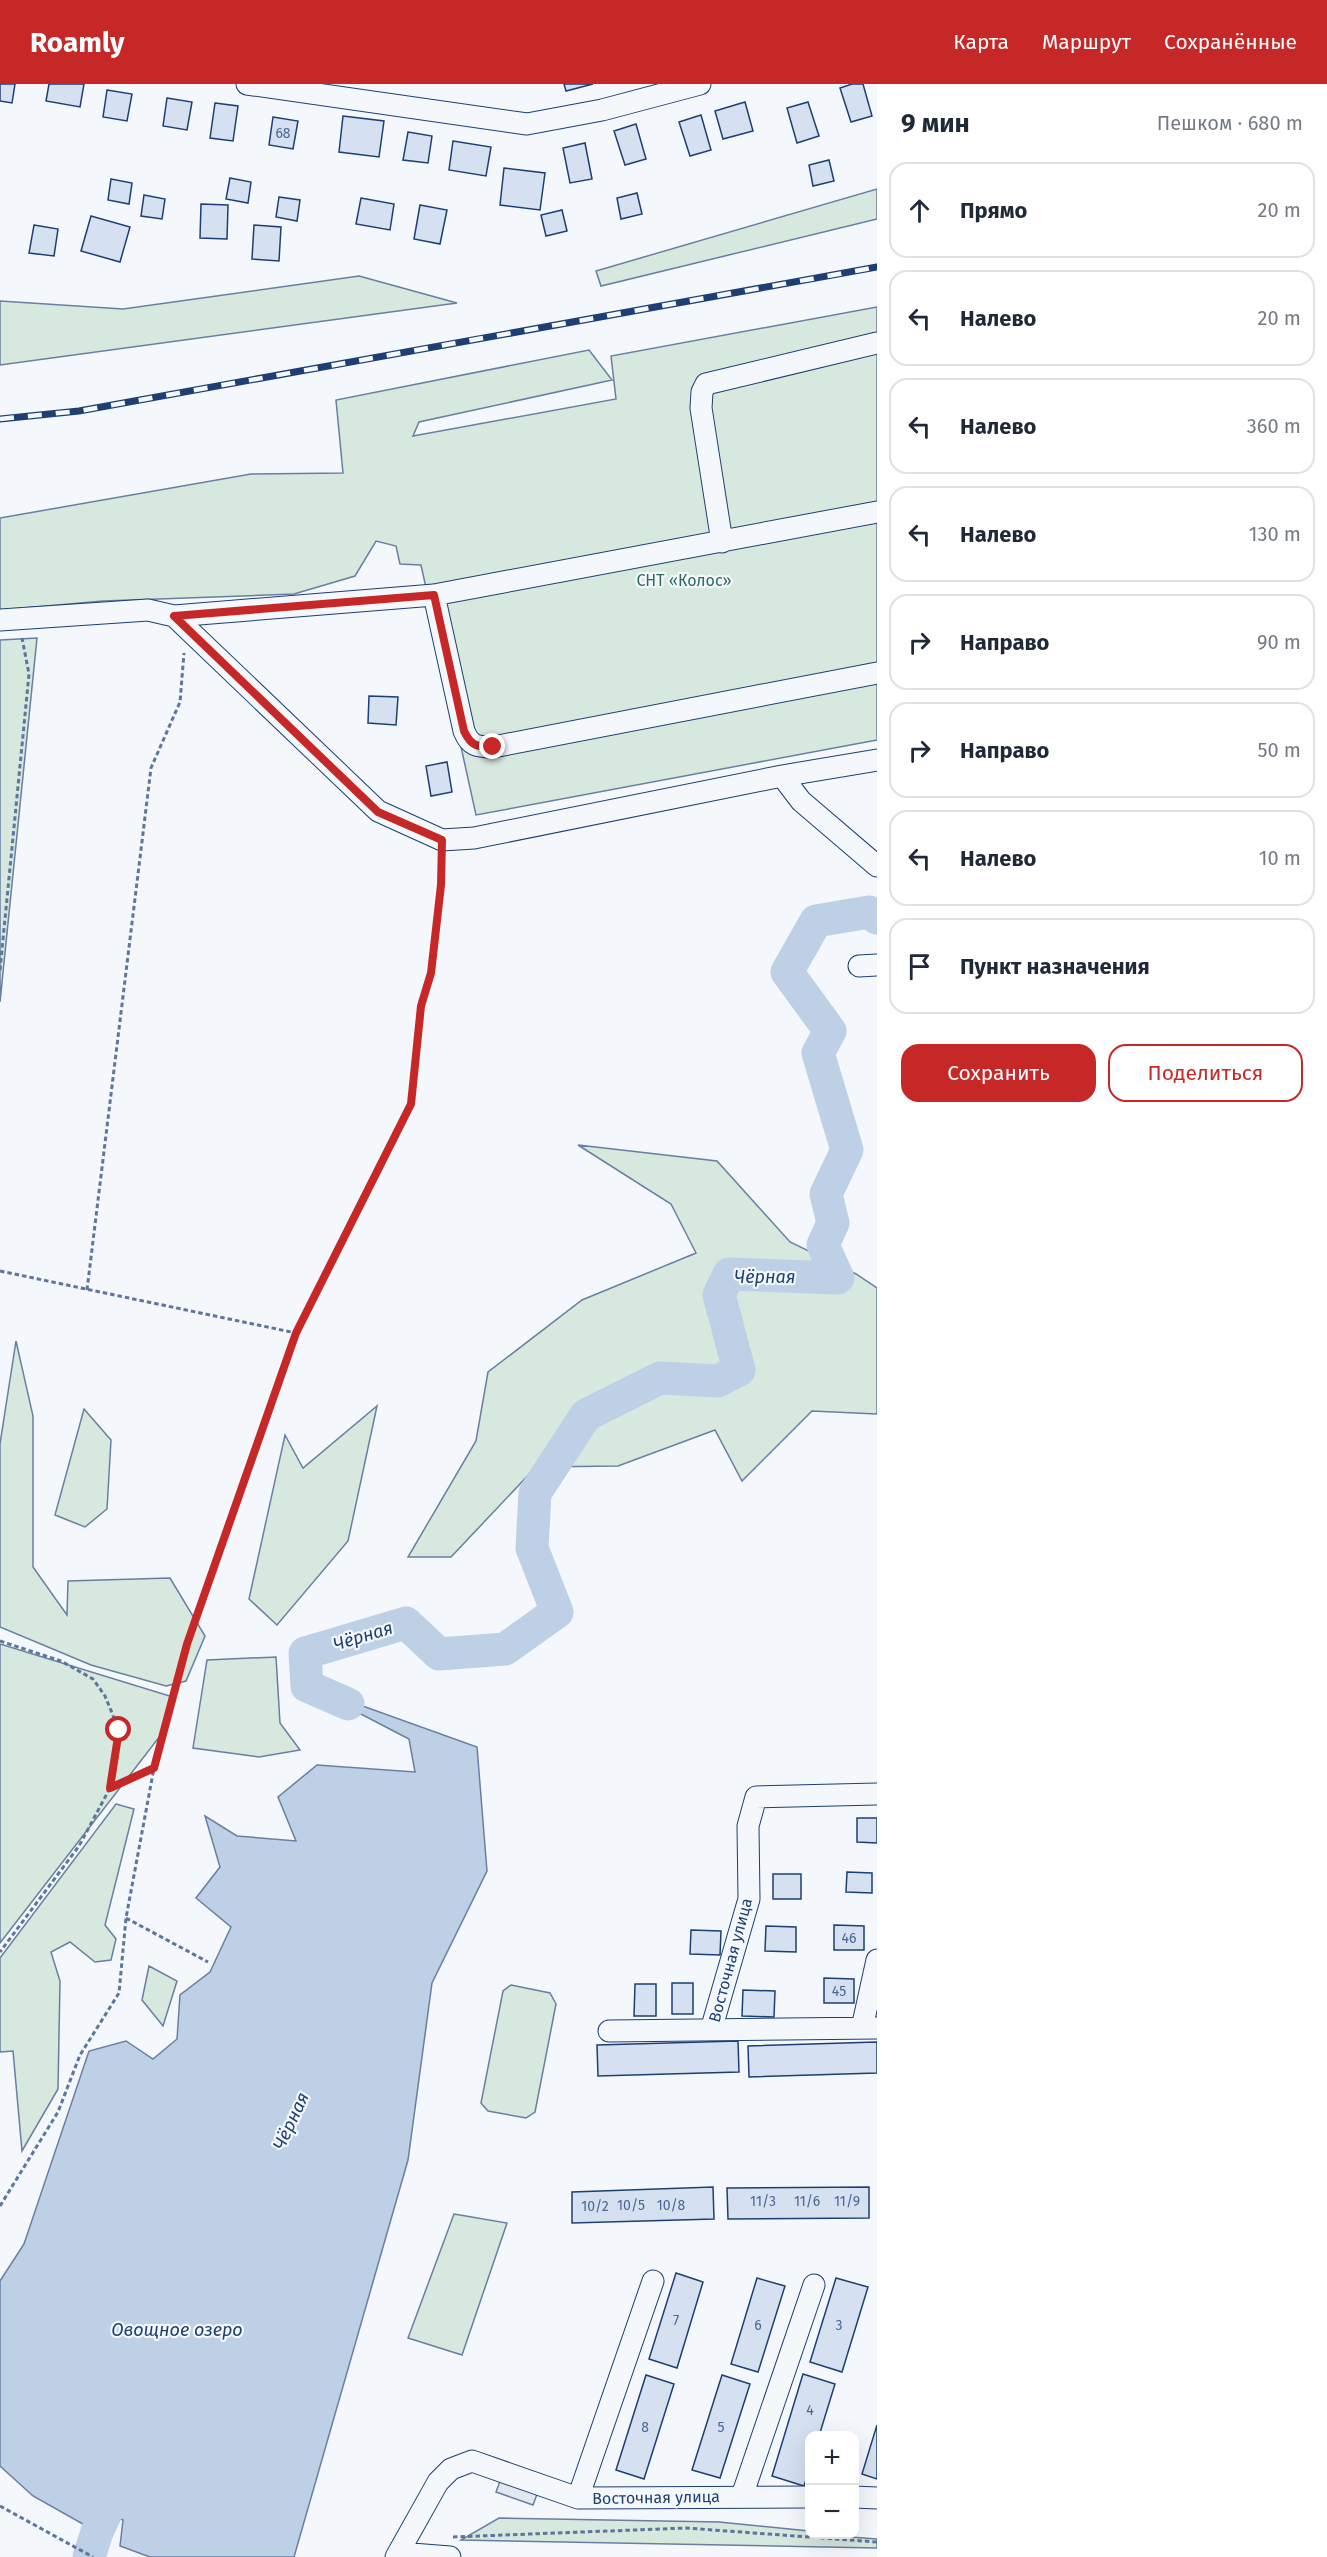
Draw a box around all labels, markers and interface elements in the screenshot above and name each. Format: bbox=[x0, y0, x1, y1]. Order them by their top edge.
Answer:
text: Roamly bbox=[30, 26, 124, 59]
text: Карта bbox=[953, 29, 1009, 55]
text: Маршрут bbox=[1042, 29, 1131, 55]
text: Сохранённые bbox=[1164, 29, 1297, 55]
text: 9 мин bbox=[901, 108, 970, 139]
text: Пешком · 680 m bbox=[1157, 111, 1303, 135]
house number: 68 bbox=[275, 125, 291, 142]
icon: ahead bbox=[903, 194, 936, 227]
text: Прямо bbox=[960, 197, 1027, 224]
text: 20 m bbox=[1258, 198, 1301, 222]
icon: left bbox=[903, 302, 936, 335]
text: Налево bbox=[960, 305, 1036, 332]
text: 20 m bbox=[1258, 306, 1301, 330]
icon: left bbox=[903, 410, 936, 443]
text: Налево bbox=[960, 413, 1036, 440]
text: 360 m bbox=[1247, 414, 1301, 438]
icon: left bbox=[903, 518, 936, 551]
text: Налево bbox=[960, 521, 1036, 548]
text: 130 m bbox=[1249, 522, 1301, 546]
park label: СНТ «Колос» bbox=[636, 571, 732, 590]
icon: right bbox=[903, 626, 936, 659]
text: Направо bbox=[960, 629, 1049, 656]
text: 90 m bbox=[1257, 630, 1301, 654]
route end bbox=[479, 733, 505, 759]
icon: right bbox=[903, 734, 936, 767]
text: Направо bbox=[960, 737, 1049, 764]
text: 50 m bbox=[1257, 738, 1301, 762]
icon: left bbox=[903, 842, 936, 875]
text: Налево bbox=[960, 845, 1036, 872]
text: 10 m bbox=[1259, 846, 1301, 870]
icon: arrive bbox=[903, 950, 936, 983]
text: Пункт назначения bbox=[960, 953, 1150, 980]
button: Сохранить bbox=[901, 1044, 1096, 1102]
button: Поделиться bbox=[1108, 1044, 1303, 1102]
water label: Чёрная bbox=[734, 1266, 796, 1288]
water label: Чёрная bbox=[330, 1617, 396, 1655]
route start bbox=[105, 1716, 131, 1742]
street label: Восточная улица bbox=[705, 1896, 756, 2024]
house number: 46 bbox=[842, 1930, 856, 1947]
house number: 45 bbox=[832, 1983, 846, 2000]
water label: Чёрная bbox=[268, 2089, 314, 2153]
house number: 11/3 bbox=[750, 2193, 776, 2210]
house number: 11/6 bbox=[794, 2193, 820, 2210]
house number: 11/9 bbox=[834, 2193, 860, 2210]
house number: 10/5 bbox=[617, 2197, 645, 2214]
house number: 10/8 bbox=[657, 2197, 686, 2214]
house number: 10/2 bbox=[581, 2198, 609, 2215]
house number: 7 bbox=[673, 2312, 679, 2329]
house number: 6 bbox=[754, 2317, 762, 2334]
house number: 3 bbox=[836, 2317, 843, 2334]
water label: Овощное озеро bbox=[111, 2319, 243, 2341]
house number: 4 bbox=[806, 2402, 814, 2419]
house number: 8 bbox=[641, 2419, 649, 2436]
house number: 5 bbox=[717, 2419, 725, 2436]
map controls bbox=[805, 2431, 859, 2539]
button: + bbox=[805, 2431, 859, 2485]
button: − bbox=[805, 2485, 859, 2539]
street label: Восточная улица bbox=[592, 2487, 720, 2508]

